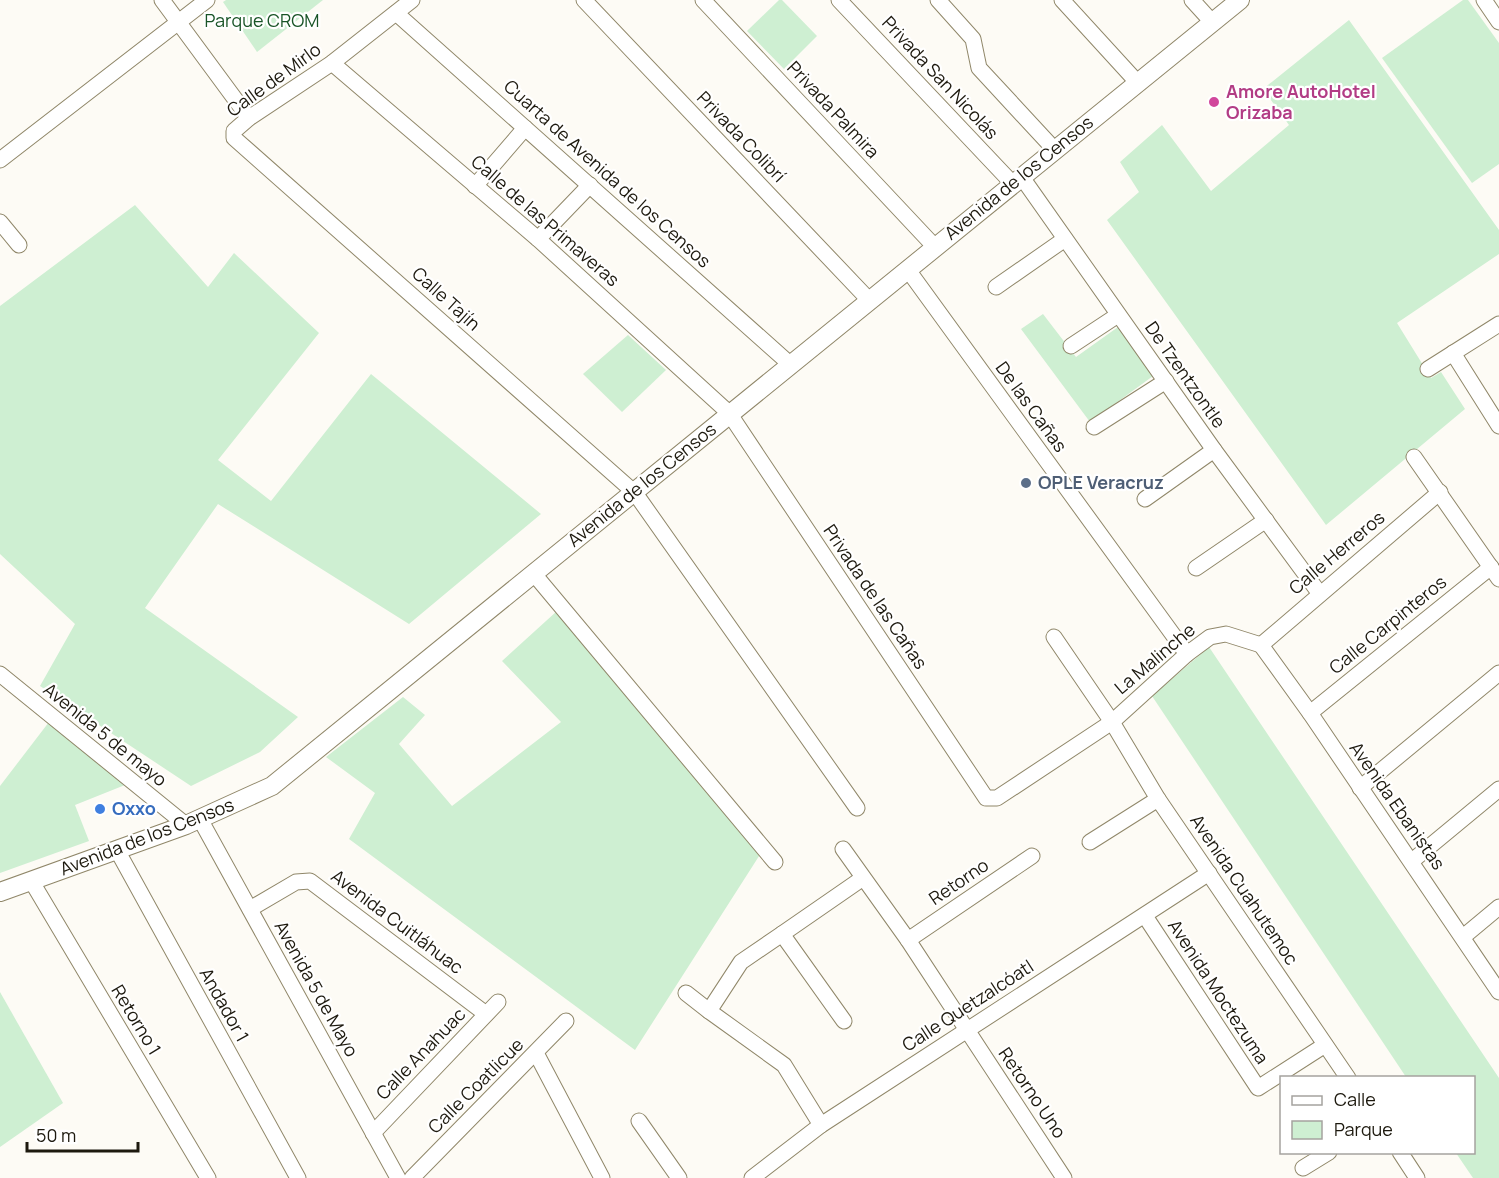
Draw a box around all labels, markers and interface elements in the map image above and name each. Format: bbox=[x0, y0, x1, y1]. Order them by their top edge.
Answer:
park label: Parque CROM bbox=[205, 8, 319, 32]
street label: Privada San Nicolás bbox=[877, 11, 1004, 144]
street label: Calle de Mirlo bbox=[222, 37, 325, 121]
street label: Privada Palmira bbox=[782, 56, 885, 163]
street label: Cuarta de Avenida de los Censos bbox=[499, 74, 716, 273]
place label: Amore AutoHotel Orizaba bbox=[1226, 79, 1376, 124]
street label: Privada Colibrí bbox=[692, 86, 791, 187]
marker: Amore AutoHotel Orizaba bbox=[1207, 95, 1221, 109]
street label: Avenida de los Censos bbox=[939, 110, 1098, 245]
street label: Calle de las Primaveras bbox=[467, 149, 625, 291]
street label: Calle Tajín bbox=[407, 261, 486, 335]
street label: De Tzentzontle bbox=[1140, 316, 1231, 432]
street label: De las Cañas bbox=[991, 356, 1073, 457]
street label: Avenida de los Censos bbox=[562, 417, 721, 552]
place label: OPLE Veracruz bbox=[1038, 470, 1164, 494]
marker: OPLE Veracruz bbox=[1019, 476, 1033, 490]
street label: Calle Herreros bbox=[1283, 505, 1389, 599]
street label: Privada de las Cañas bbox=[818, 519, 933, 673]
street label: Calle Carpinteros bbox=[1324, 570, 1451, 679]
street label: La Malinche bbox=[1109, 617, 1200, 699]
street label: Avenida 5 de mayo bbox=[39, 677, 172, 791]
street label: Avenida Ebanistas bbox=[1345, 737, 1451, 874]
street label: Avenida de los Censos bbox=[56, 792, 237, 880]
place label: Oxxo bbox=[112, 796, 156, 820]
marker: Oxxo bbox=[93, 802, 107, 816]
street label: Avenida Cuahutemoc bbox=[1185, 809, 1304, 969]
street label: Retorno bbox=[924, 852, 993, 910]
street label: Avenida Cuitláhuac bbox=[327, 864, 469, 979]
street label: Avenida Moctezuma bbox=[1163, 915, 1275, 1068]
street label: Avenida 5 de Mayo bbox=[270, 916, 364, 1061]
street label: Calle Quetzalcóatl bbox=[897, 954, 1038, 1057]
street label: Andador 1 bbox=[195, 963, 255, 1046]
street label: Retorno 1 bbox=[107, 980, 167, 1059]
street label: Calle Anahuac bbox=[370, 1002, 470, 1104]
street label: Calle Coatlicue bbox=[422, 1032, 528, 1138]
street label: Retorno Uno bbox=[994, 1042, 1072, 1143]
legend bbox=[1280, 1076, 1475, 1154]
text: Calle bbox=[1334, 1087, 1376, 1111]
scale bar bbox=[27, 1115, 138, 1153]
text: Parque bbox=[1334, 1117, 1393, 1141]
text: 50 m bbox=[36, 1123, 76, 1147]

